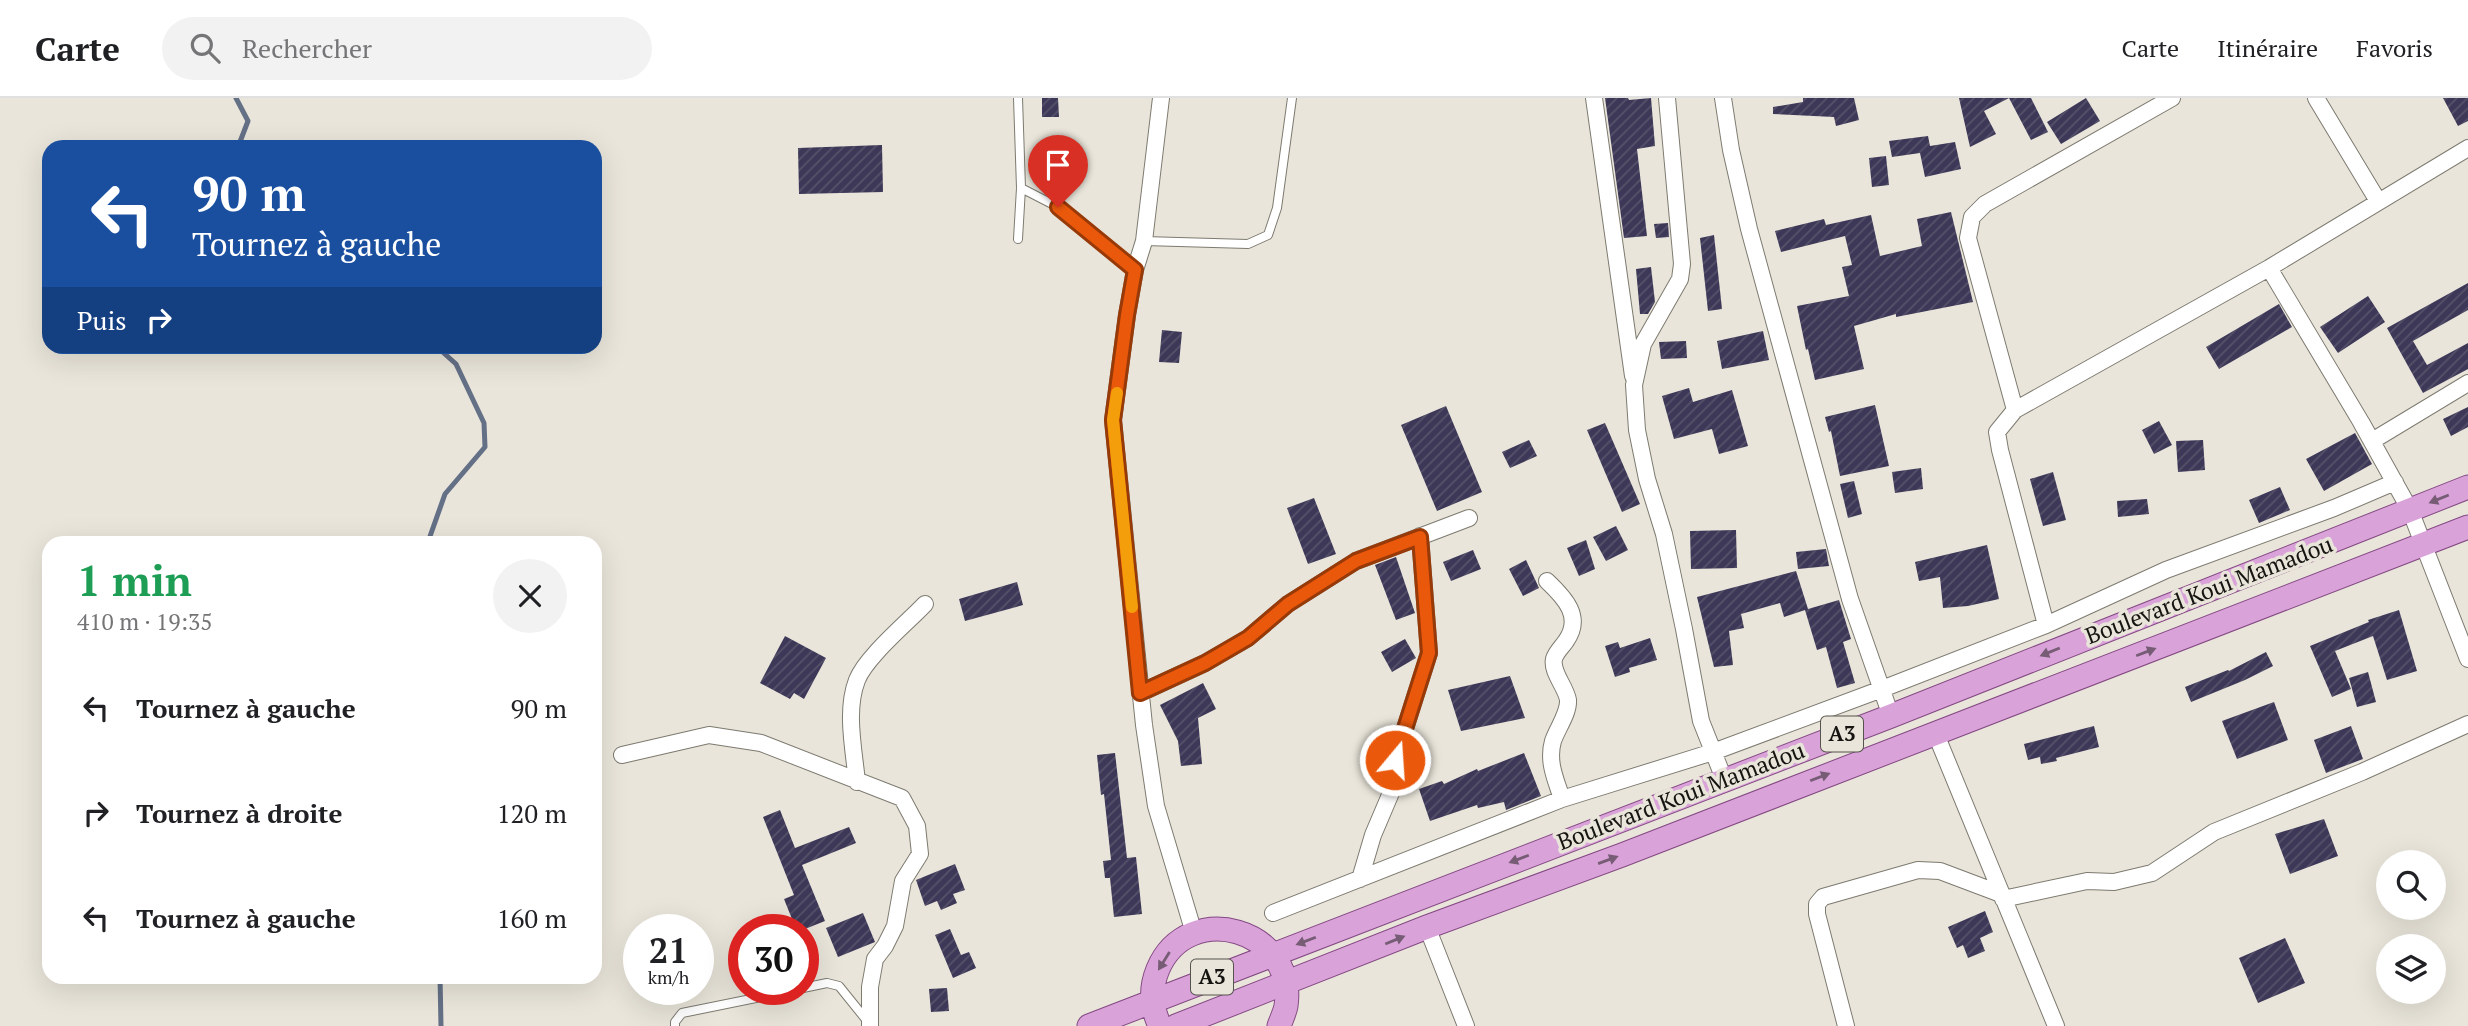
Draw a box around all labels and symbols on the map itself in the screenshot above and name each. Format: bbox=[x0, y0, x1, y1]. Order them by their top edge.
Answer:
pin bbox=[1028, 135, 1088, 207]
one-way arrow bbox=[2428, 493, 2449, 504]
street label: Boulevard Koui Mamadou bbox=[2081, 528, 2337, 651]
one-way arrow bbox=[2136, 646, 2157, 657]
one-way arrow bbox=[2040, 647, 2061, 658]
road number: A3 bbox=[1821, 716, 1863, 752]
position arrow bbox=[1358, 723, 1432, 797]
street label: Boulevard Koui Mamadou bbox=[1553, 734, 1809, 857]
one-way arrow bbox=[1809, 772, 1830, 783]
one-way arrow bbox=[1508, 853, 1529, 864]
one-way arrow bbox=[1597, 854, 1618, 865]
speed limit sign: 30 bbox=[728, 914, 819, 1005]
one-way arrow bbox=[1384, 934, 1405, 945]
one-way arrow bbox=[1296, 936, 1317, 947]
one-way arrow bbox=[1157, 951, 1170, 971]
road number: A3 bbox=[1191, 960, 1233, 994]

